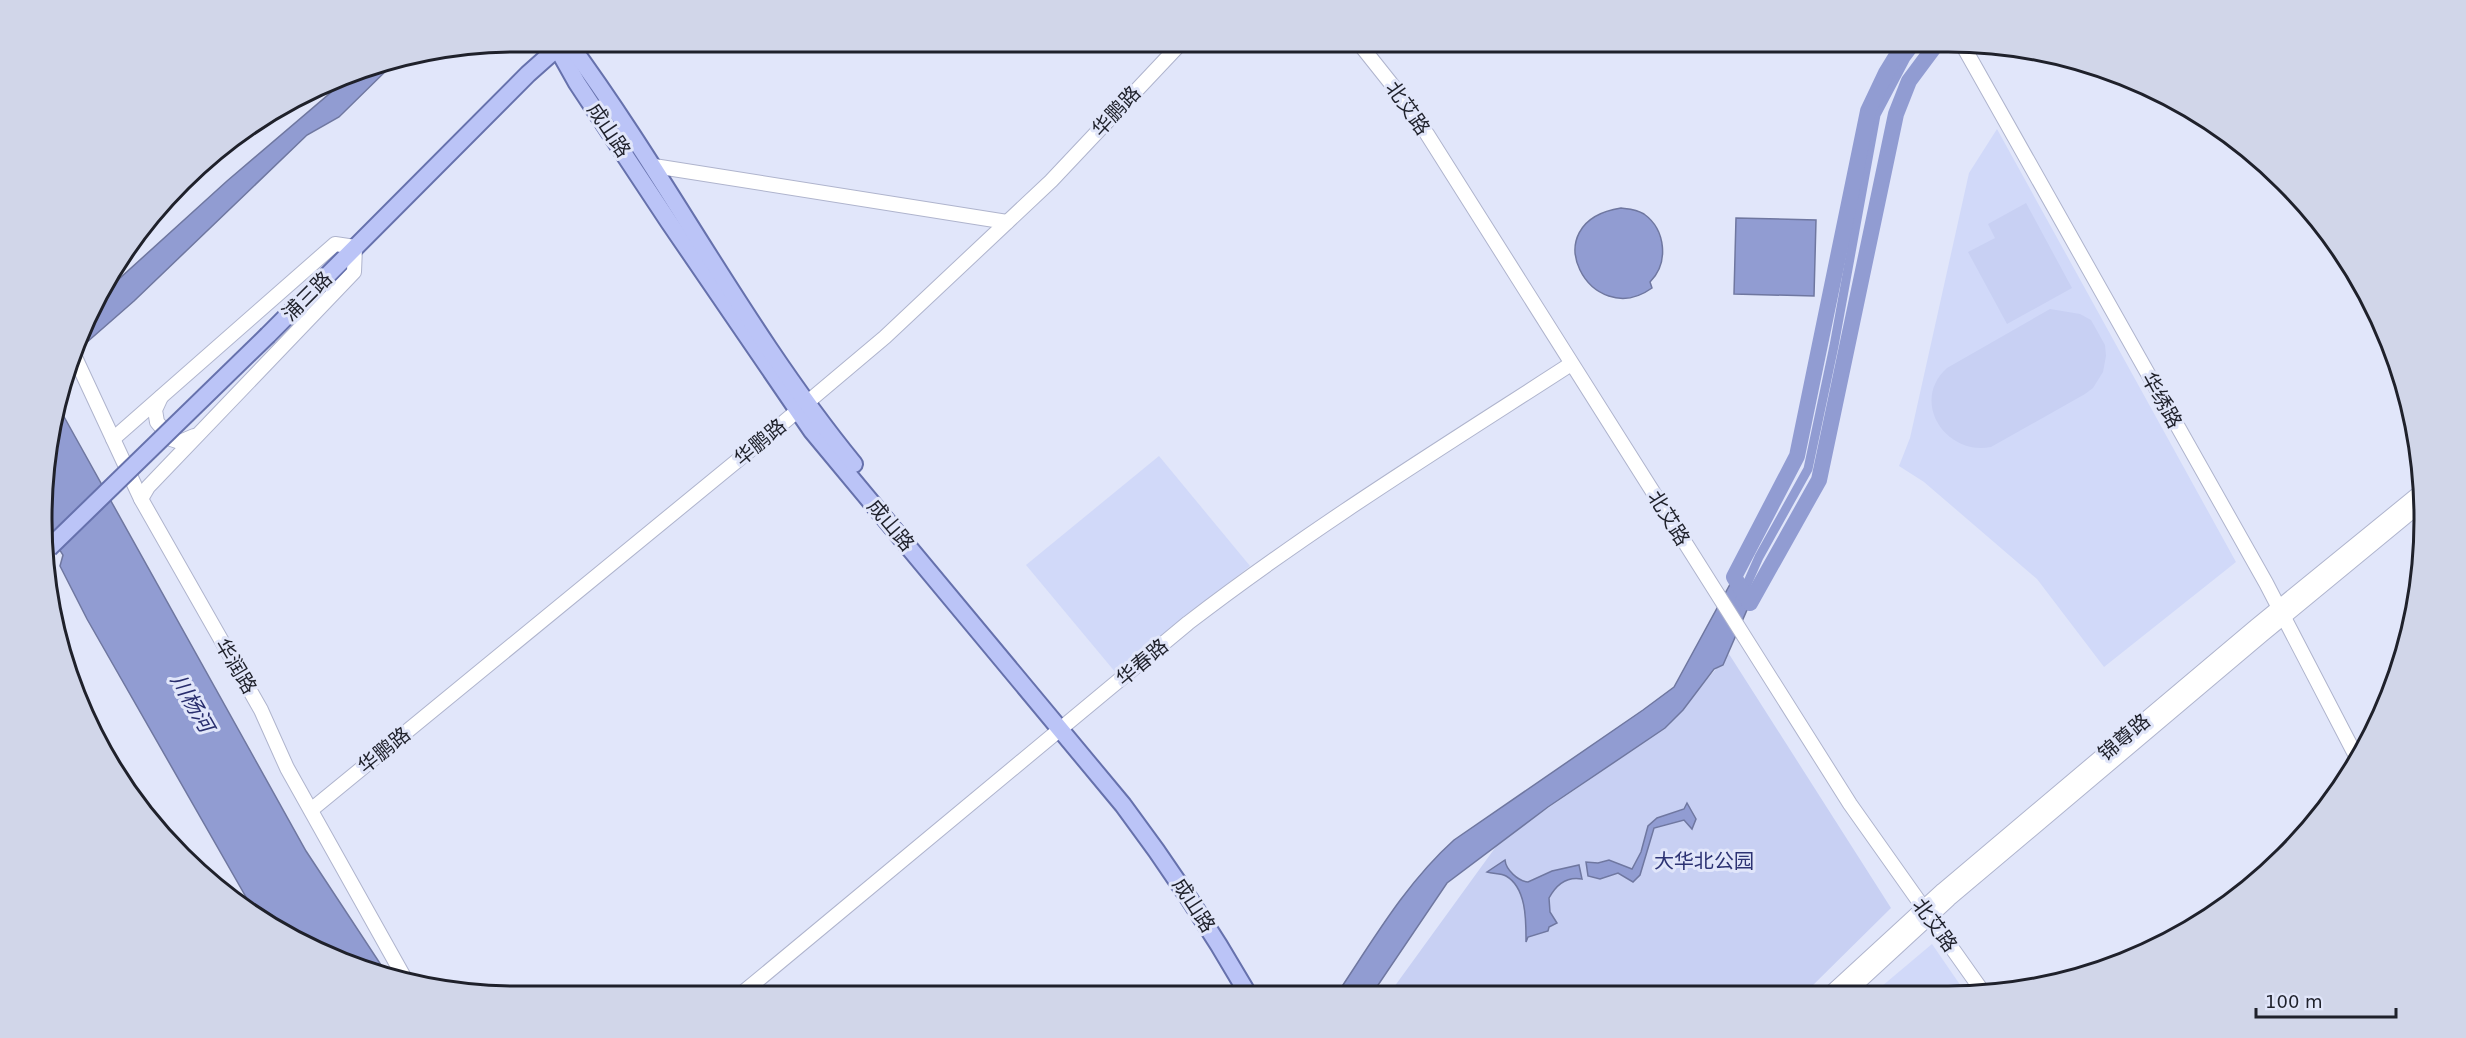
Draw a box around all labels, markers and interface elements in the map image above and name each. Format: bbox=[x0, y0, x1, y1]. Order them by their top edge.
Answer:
street label: 北艾路 bbox=[1381, 77, 1435, 139]
street label: 华鹏路 bbox=[1087, 81, 1145, 141]
street label: 成山路 bbox=[582, 98, 636, 162]
street label: 浦三路 bbox=[277, 266, 337, 326]
street label: 华绣路 bbox=[2137, 368, 2187, 432]
street label: 华鹏路 bbox=[729, 414, 791, 470]
street label: 北艾路 bbox=[1643, 486, 1695, 550]
street label: 成山路 bbox=[863, 494, 919, 556]
street label: 华润路 bbox=[210, 634, 262, 698]
street label: 华春路 bbox=[1111, 634, 1173, 690]
water label: 川杨河 bbox=[166, 670, 220, 740]
street label: 锦尊路 bbox=[2093, 709, 2155, 765]
street label: 华鹏路 bbox=[353, 722, 415, 778]
park label: 大华北公园 bbox=[1654, 849, 1754, 873]
street label: 成山路 bbox=[1168, 873, 1220, 937]
street label: 北艾路 bbox=[1908, 894, 1962, 956]
scale bar bbox=[2256, 981, 2396, 1019]
text: 100 m bbox=[2265, 991, 2323, 1012]

